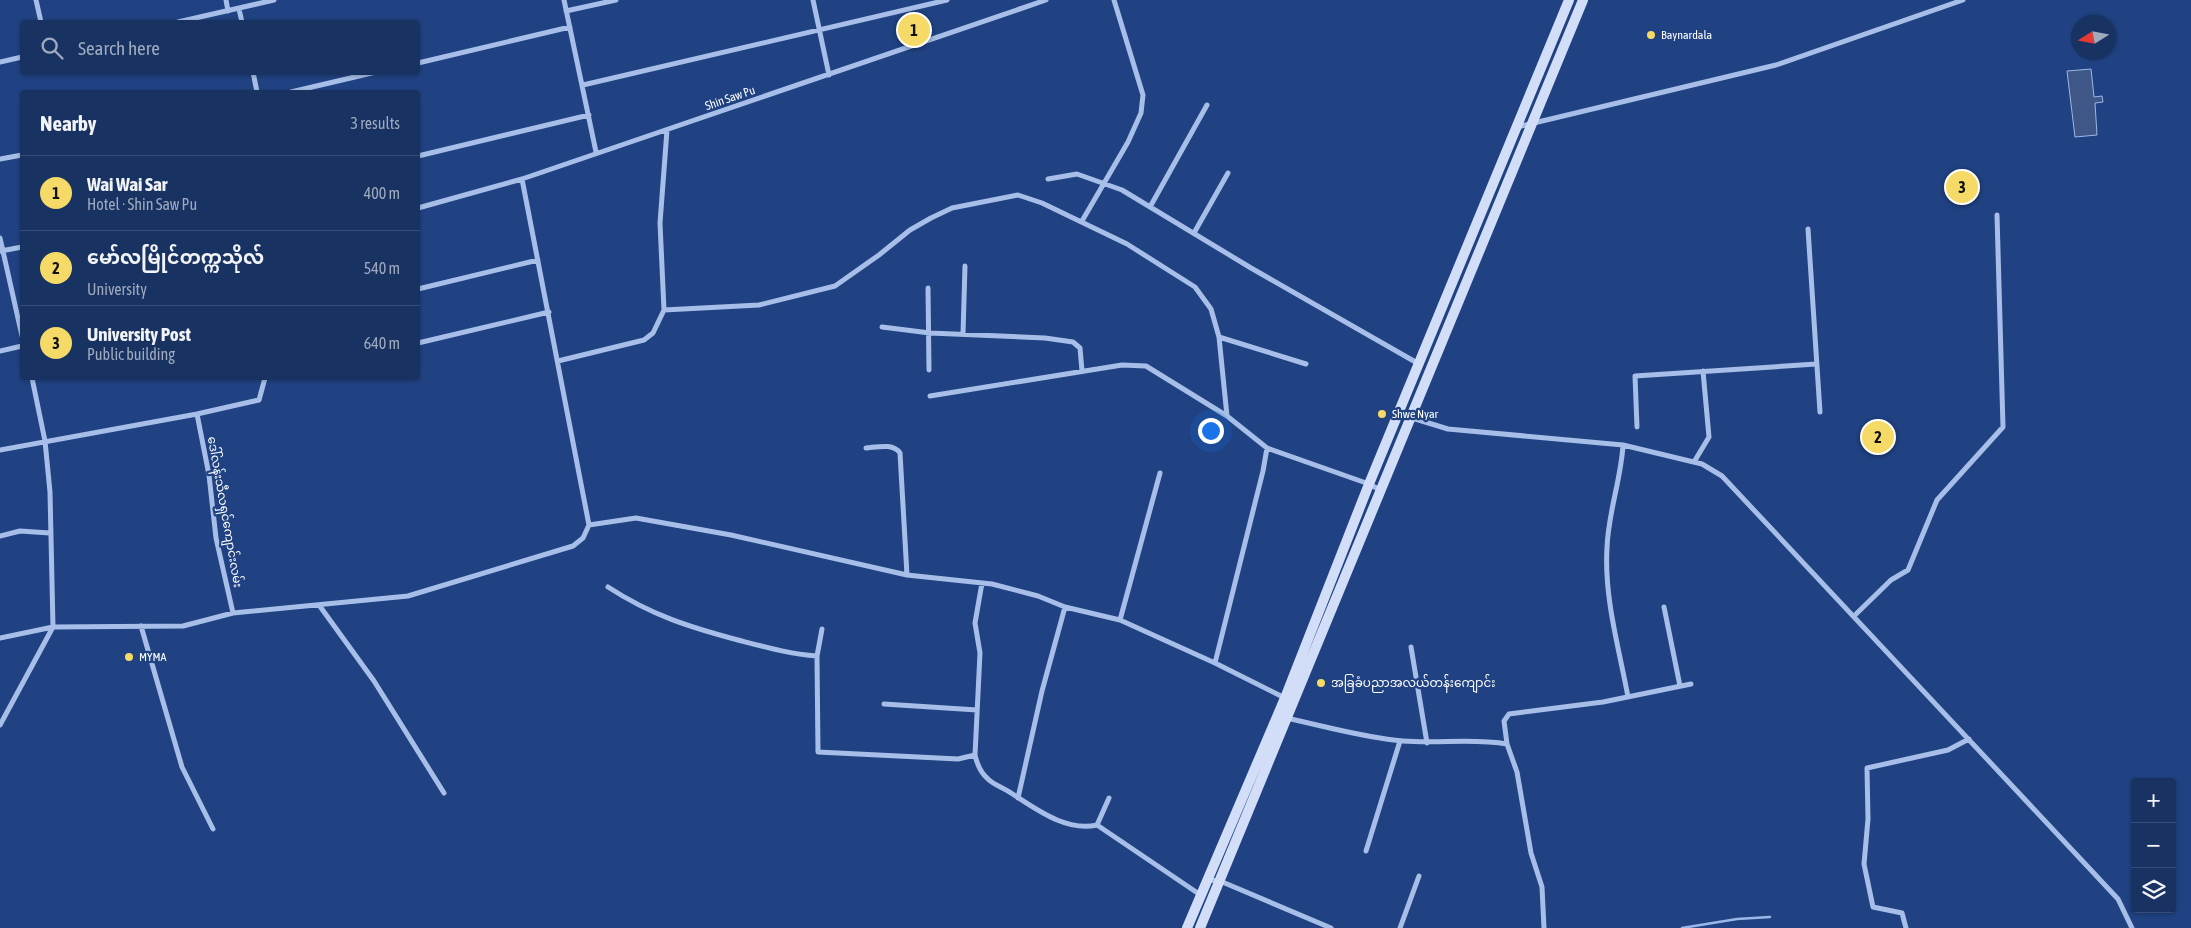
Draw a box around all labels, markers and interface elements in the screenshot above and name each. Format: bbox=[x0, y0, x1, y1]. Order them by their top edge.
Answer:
pin: 1 bbox=[898, 11, 930, 49]
north arrow bbox=[2071, 15, 2116, 60]
search box bbox=[20, 20, 420, 75]
place label: Baynardala bbox=[1661, 28, 1712, 42]
marker: Baynardala bbox=[1645, 29, 1657, 41]
icon: search bbox=[38, 34, 66, 62]
text: Search here bbox=[78, 37, 160, 59]
street label: Shin Saw Pu bbox=[703, 83, 757, 113]
text: Nearby bbox=[40, 111, 96, 135]
text: 3 results bbox=[350, 114, 400, 132]
pin: 3 bbox=[1946, 168, 1978, 206]
text: Wai Wai Sar bbox=[87, 173, 167, 195]
text: 1 bbox=[52, 184, 60, 202]
text: 400 m bbox=[364, 184, 400, 202]
text: Hotel · Shin Saw Pu bbox=[87, 195, 197, 213]
text: မော်လမြိုင်တက္ကသိုလ် bbox=[87, 246, 264, 268]
text: 2 bbox=[52, 259, 60, 277]
text: 540 m bbox=[364, 259, 400, 277]
text: University bbox=[87, 280, 147, 298]
text: University Post bbox=[87, 323, 191, 345]
text: 3 bbox=[52, 334, 60, 352]
text: 640 m bbox=[364, 334, 400, 352]
text: Public building bbox=[87, 345, 175, 363]
place label: Shwe Nyar bbox=[1392, 407, 1438, 421]
marker: Shwe Nyar bbox=[1376, 408, 1388, 420]
your location bbox=[1198, 418, 1224, 444]
pin: 2 bbox=[1862, 418, 1894, 456]
street label: ဒေါ်လန်းသီလရှင်ကျောင်းလမ်း bbox=[202, 435, 247, 589]
place label: MYMA bbox=[139, 650, 166, 664]
marker: MYMA bbox=[123, 651, 135, 663]
place label: အခြခံပညာအလယ်တန်းကျောင်း bbox=[1331, 674, 1495, 693]
marker: အခြခံပညာအလယ်တန်းကျောင်း bbox=[1315, 677, 1327, 689]
map controls bbox=[2131, 778, 2176, 913]
button: + bbox=[2131, 778, 2176, 823]
button: − bbox=[2131, 823, 2176, 868]
button: layers bbox=[2131, 868, 2176, 913]

